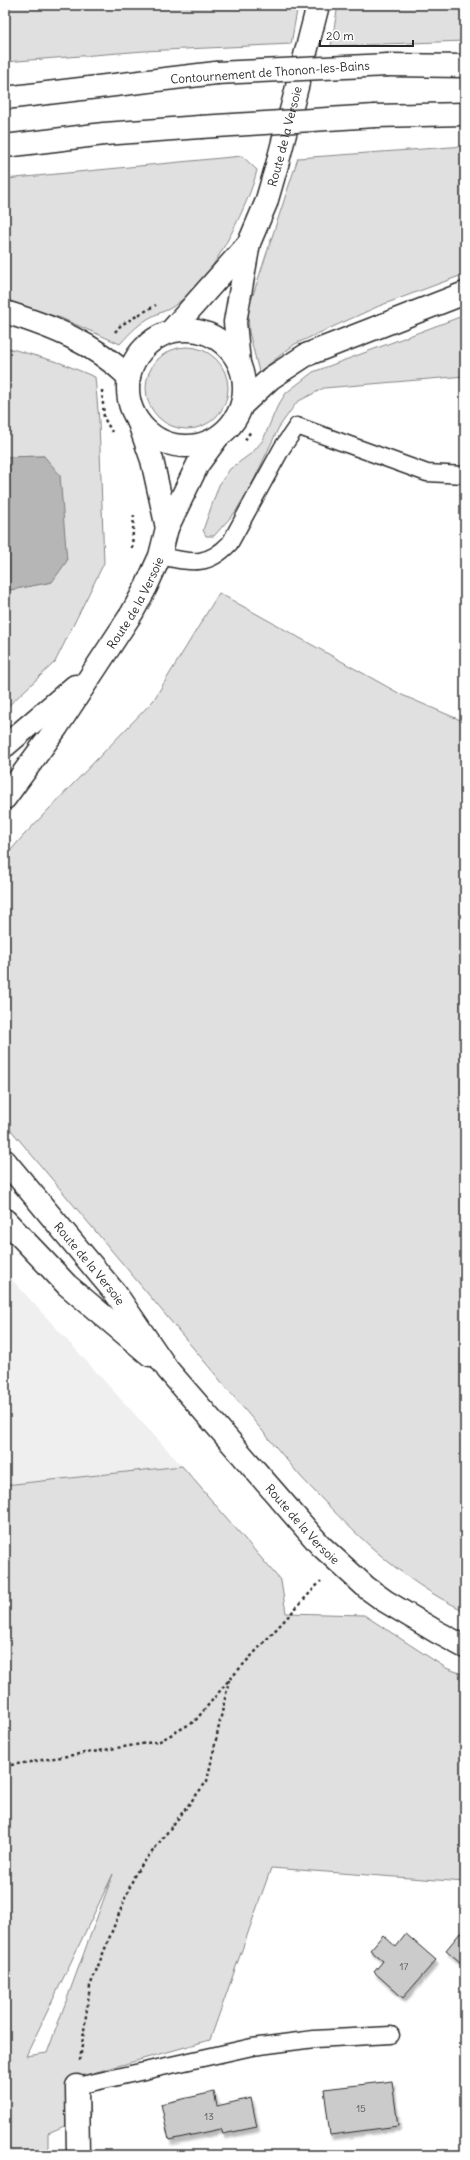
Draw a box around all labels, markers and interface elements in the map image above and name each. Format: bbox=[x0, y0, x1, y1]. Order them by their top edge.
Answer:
scale bar bbox=[320, 22, 413, 48]
text: 20 m bbox=[326, 28, 354, 43]
street label: Contournement de Thonon-les-Bains bbox=[170, 58, 370, 86]
street label: Route de la Versoie bbox=[264, 85, 304, 188]
street label: Route de la Versoie bbox=[103, 554, 166, 651]
street label: Route de la Versoie bbox=[51, 1219, 129, 1308]
street label: Route de la Versoie bbox=[263, 1481, 343, 1567]
house number: 17 bbox=[400, 1960, 409, 1973]
house number: 15 bbox=[356, 2102, 366, 2115]
house number: 13 bbox=[204, 2110, 214, 2123]

